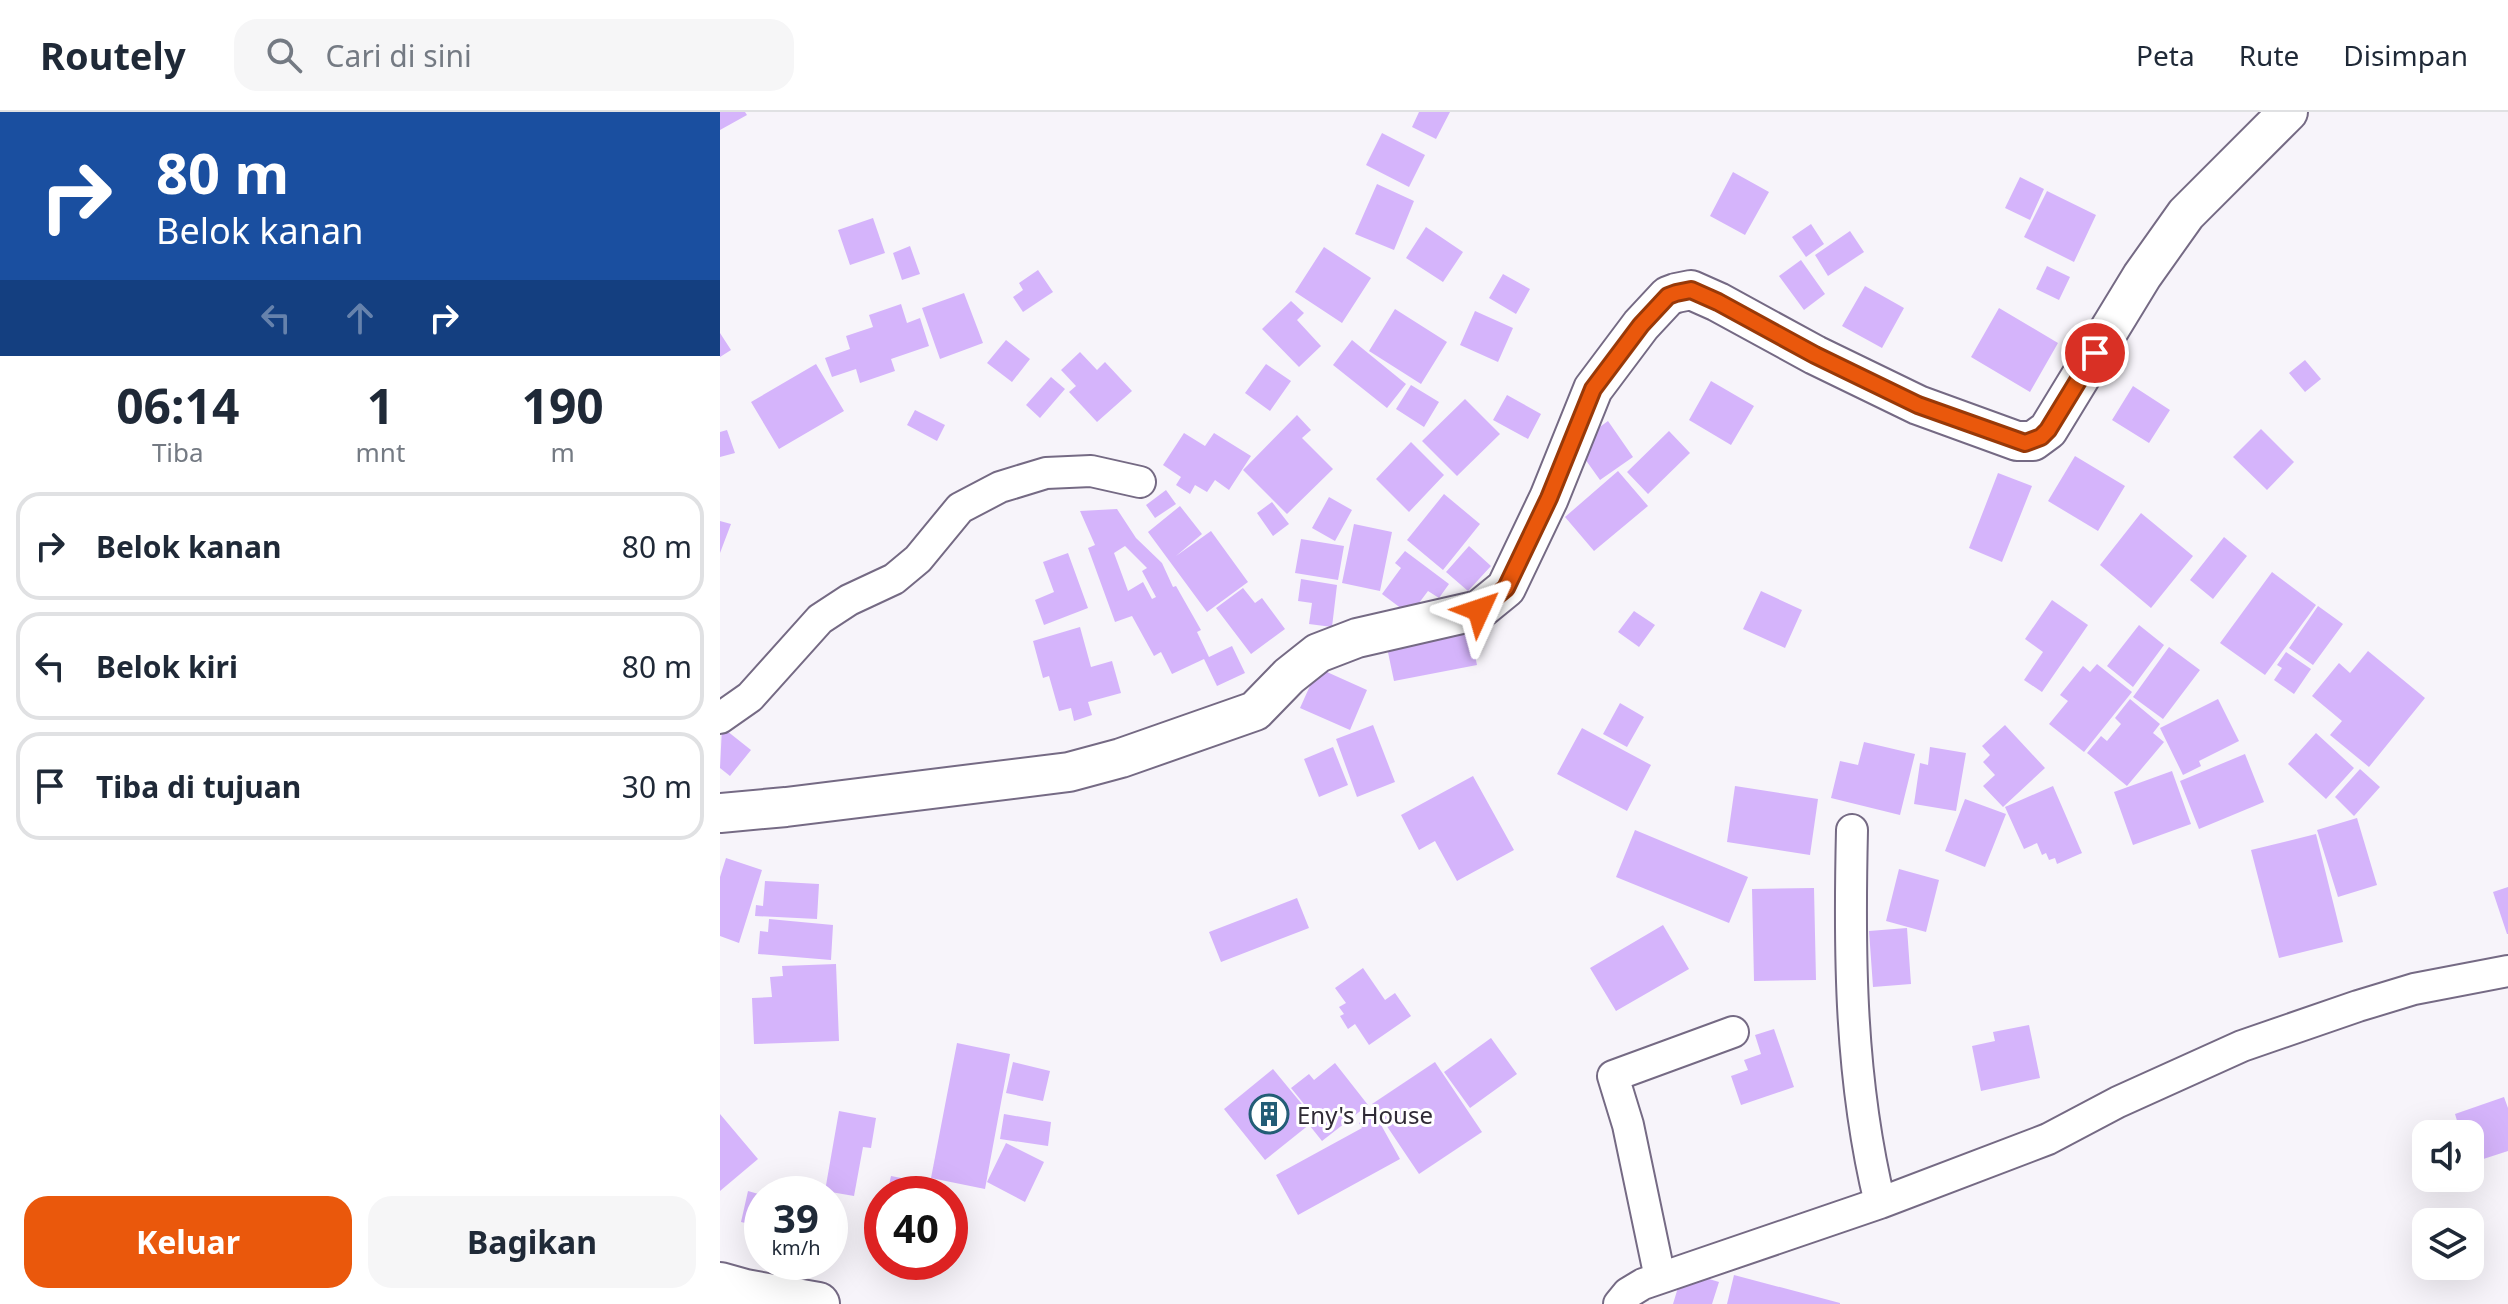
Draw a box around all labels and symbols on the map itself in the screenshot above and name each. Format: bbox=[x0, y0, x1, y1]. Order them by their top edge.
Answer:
pin bbox=[2061, 319, 2129, 387]
position arrow bbox=[1437, 568, 1521, 652]
building icon: Eny's House bbox=[1248, 1093, 1290, 1135]
place label: Eny's House bbox=[1297, 1098, 1433, 1131]
speed limit sign: 40 bbox=[864, 1176, 968, 1280]

